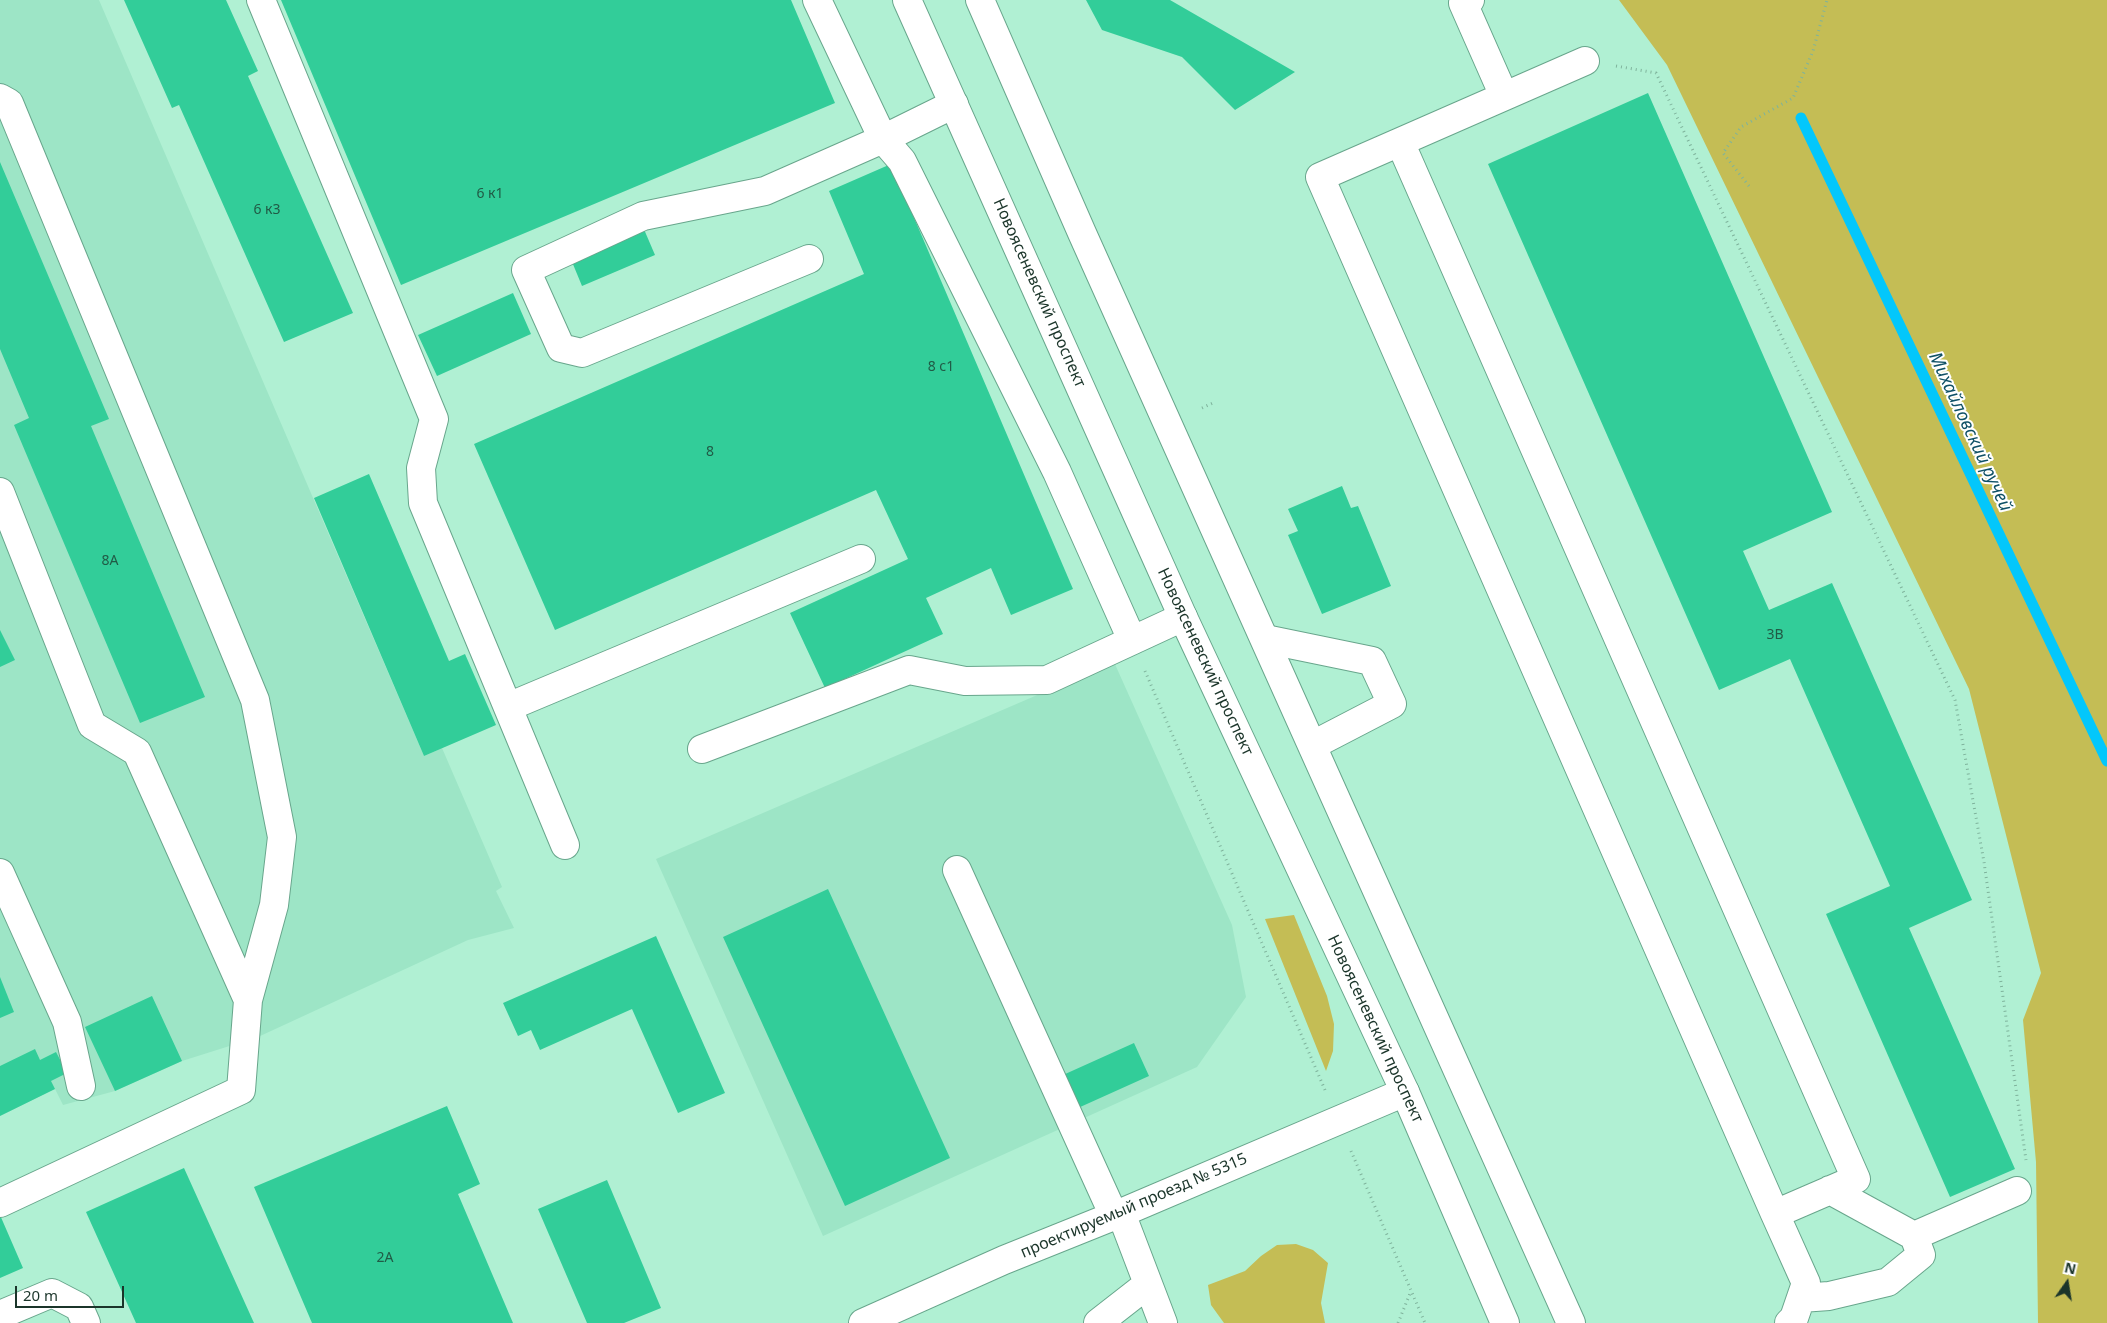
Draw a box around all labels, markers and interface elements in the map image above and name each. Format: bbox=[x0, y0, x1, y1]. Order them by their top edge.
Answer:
house number: 6 к1 bbox=[476, 186, 504, 202]
street label: Новоясеневский проспект bbox=[989, 196, 1089, 390]
house number: 6 к3 bbox=[253, 202, 281, 218]
water label: Михайловский ручей bbox=[1924, 349, 2016, 515]
house number: 8 с1 bbox=[928, 359, 954, 375]
house number: 8 bbox=[706, 444, 714, 460]
house number: 8А bbox=[102, 553, 118, 569]
street label: Новоясеневский проспект bbox=[1153, 565, 1257, 759]
house number: 3В bbox=[1766, 627, 1784, 643]
street label: Новоясеневский проспект bbox=[1323, 932, 1427, 1126]
street label: проектируемый проезд № 5315 bbox=[1018, 1149, 1250, 1263]
house number: 2А bbox=[377, 1250, 393, 1266]
text: N bbox=[2063, 1257, 2078, 1278]
north arrow bbox=[2042, 1258, 2092, 1308]
scale bar bbox=[18, 1276, 126, 1308]
text: 20 m bbox=[23, 1285, 58, 1305]

